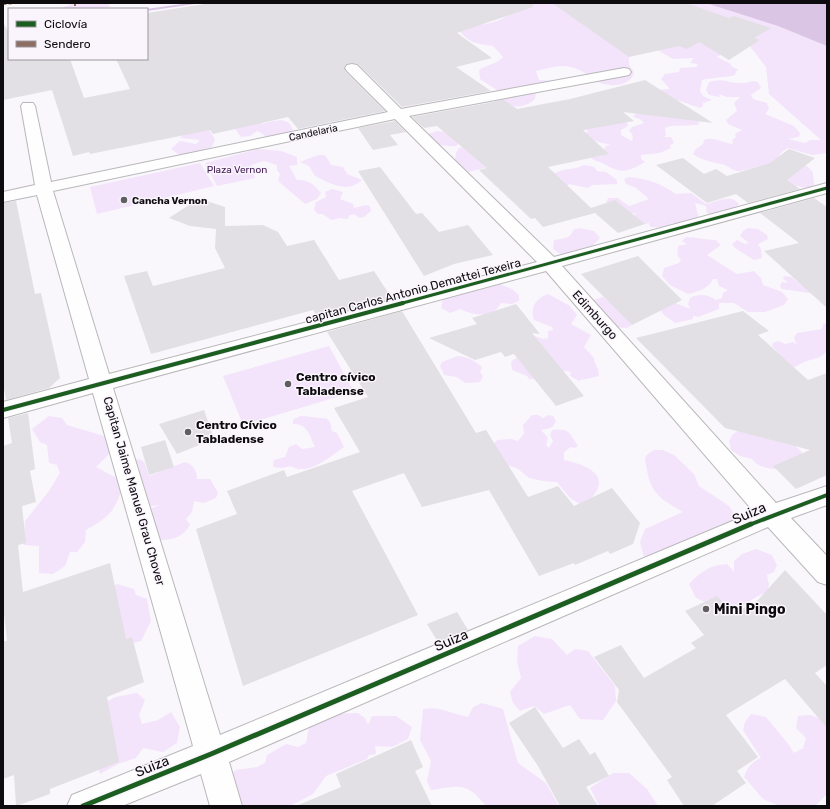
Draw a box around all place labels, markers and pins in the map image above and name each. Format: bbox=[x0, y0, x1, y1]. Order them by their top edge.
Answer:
marker: Cancha Vernon bbox=[119, 195, 129, 205]
place label: Cancha Vernon bbox=[132, 195, 207, 207]
place label: Centro cívico Tabladense bbox=[296, 370, 376, 398]
marker: Centro cívico Tabladense bbox=[283, 379, 293, 389]
place label: Centro Cívico Tabladense bbox=[196, 418, 277, 446]
marker: Centro Cívico Tabladense bbox=[183, 427, 193, 437]
place label: Mini Pingo bbox=[714, 601, 785, 618]
marker: Mini Pingo bbox=[701, 604, 711, 614]

